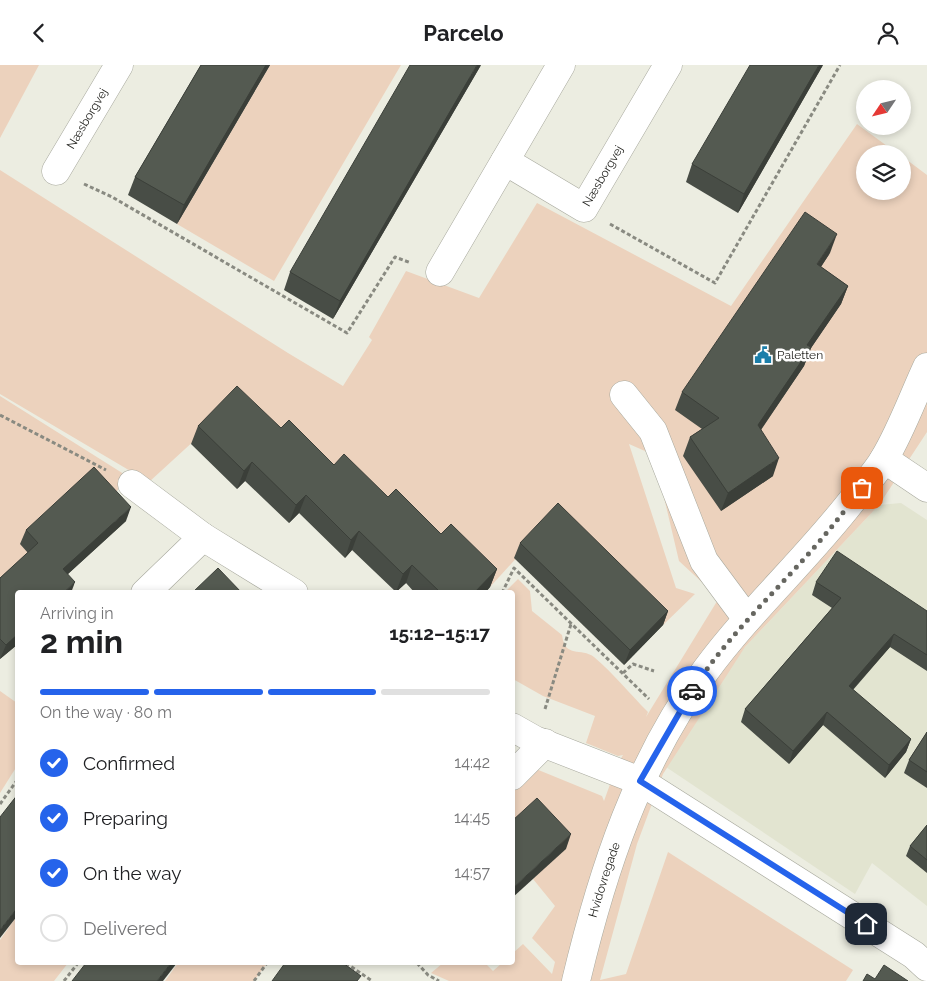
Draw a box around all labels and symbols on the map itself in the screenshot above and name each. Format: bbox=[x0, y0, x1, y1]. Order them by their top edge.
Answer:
north arrow bbox=[856, 80, 911, 135]
street label: Næsborgvej bbox=[64, 86, 111, 151]
street label: Næsborgvej bbox=[579, 143, 626, 209]
public building icon: Paletten bbox=[753, 345, 773, 365]
place label: Paletten bbox=[777, 348, 823, 362]
pin bbox=[841, 467, 883, 509]
courier bbox=[667, 666, 717, 716]
street label: Hvidovregade bbox=[586, 840, 623, 919]
pin bbox=[845, 903, 887, 945]

